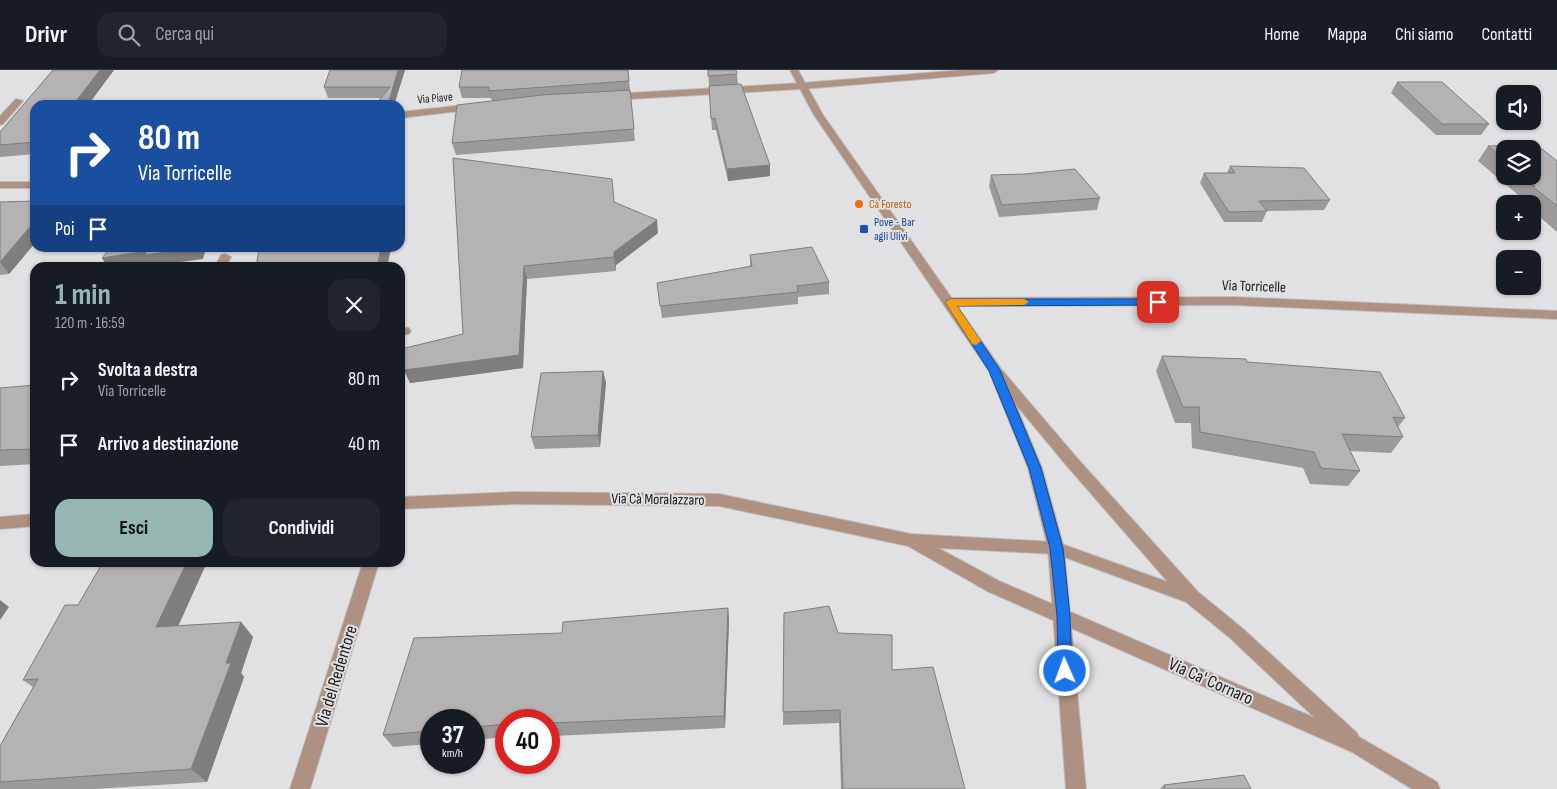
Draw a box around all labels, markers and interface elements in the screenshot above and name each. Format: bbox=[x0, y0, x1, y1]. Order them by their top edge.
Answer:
search box bbox=[97, 12, 447, 57]
text: Drivr bbox=[25, 20, 67, 49]
icon: search bbox=[115, 21, 143, 49]
text: Cerca qui bbox=[155, 23, 214, 46]
text: Home bbox=[1264, 24, 1300, 45]
text: Mappa bbox=[1328, 24, 1367, 45]
text: Chi siamo bbox=[1395, 24, 1453, 45]
text: Contatti bbox=[1481, 24, 1532, 45]
map controls bbox=[1496, 85, 1541, 295]
button: sound bbox=[1496, 85, 1541, 130]
street label: Via Piave bbox=[417, 89, 453, 108]
text: 80 m bbox=[138, 117, 200, 160]
icon: right bbox=[55, 120, 120, 185]
button: layers bbox=[1496, 140, 1541, 185]
text: Via Torricelle bbox=[138, 160, 232, 187]
button: + bbox=[1496, 195, 1541, 240]
place label: Cà Foresto bbox=[869, 197, 911, 212]
marker: Cà Foresto bbox=[853, 198, 865, 210]
icon: arrive bbox=[84, 215, 112, 243]
place label: Pove - Bar agli Ulivi bbox=[874, 215, 916, 244]
text: Poi bbox=[55, 218, 74, 241]
marker: Pove - Bar agli Ulivi bbox=[858, 223, 870, 235]
button: − bbox=[1496, 250, 1541, 295]
street label: Via Torricelle bbox=[1222, 276, 1286, 297]
text: 1 min bbox=[55, 277, 111, 313]
button: close bbox=[328, 279, 380, 331]
pin bbox=[1137, 281, 1179, 323]
icon: arrive bbox=[1144, 288, 1172, 316]
text: 120 m · 16:59 bbox=[55, 314, 125, 333]
text: Svolta a destra bbox=[98, 359, 198, 382]
icon: right bbox=[55, 366, 83, 394]
text: 80 m bbox=[348, 368, 380, 391]
text: Via Torricelle bbox=[98, 382, 166, 401]
icon: arrive bbox=[55, 431, 83, 459]
text: Arrivo a destinazione bbox=[98, 433, 239, 456]
text: 40 m bbox=[348, 433, 380, 456]
street label: Via Cà Moralazzaro bbox=[611, 489, 705, 510]
button: Esci bbox=[55, 499, 213, 557]
button: Condividi bbox=[223, 499, 380, 557]
street label: Via del Redentore bbox=[311, 623, 362, 729]
position arrow bbox=[1038, 644, 1090, 696]
street label: Via Ca' Cornaro bbox=[1165, 653, 1256, 709]
speed limit sign: 40 bbox=[495, 709, 560, 774]
text: 37 bbox=[441, 720, 464, 751]
text: km/h bbox=[442, 746, 463, 761]

